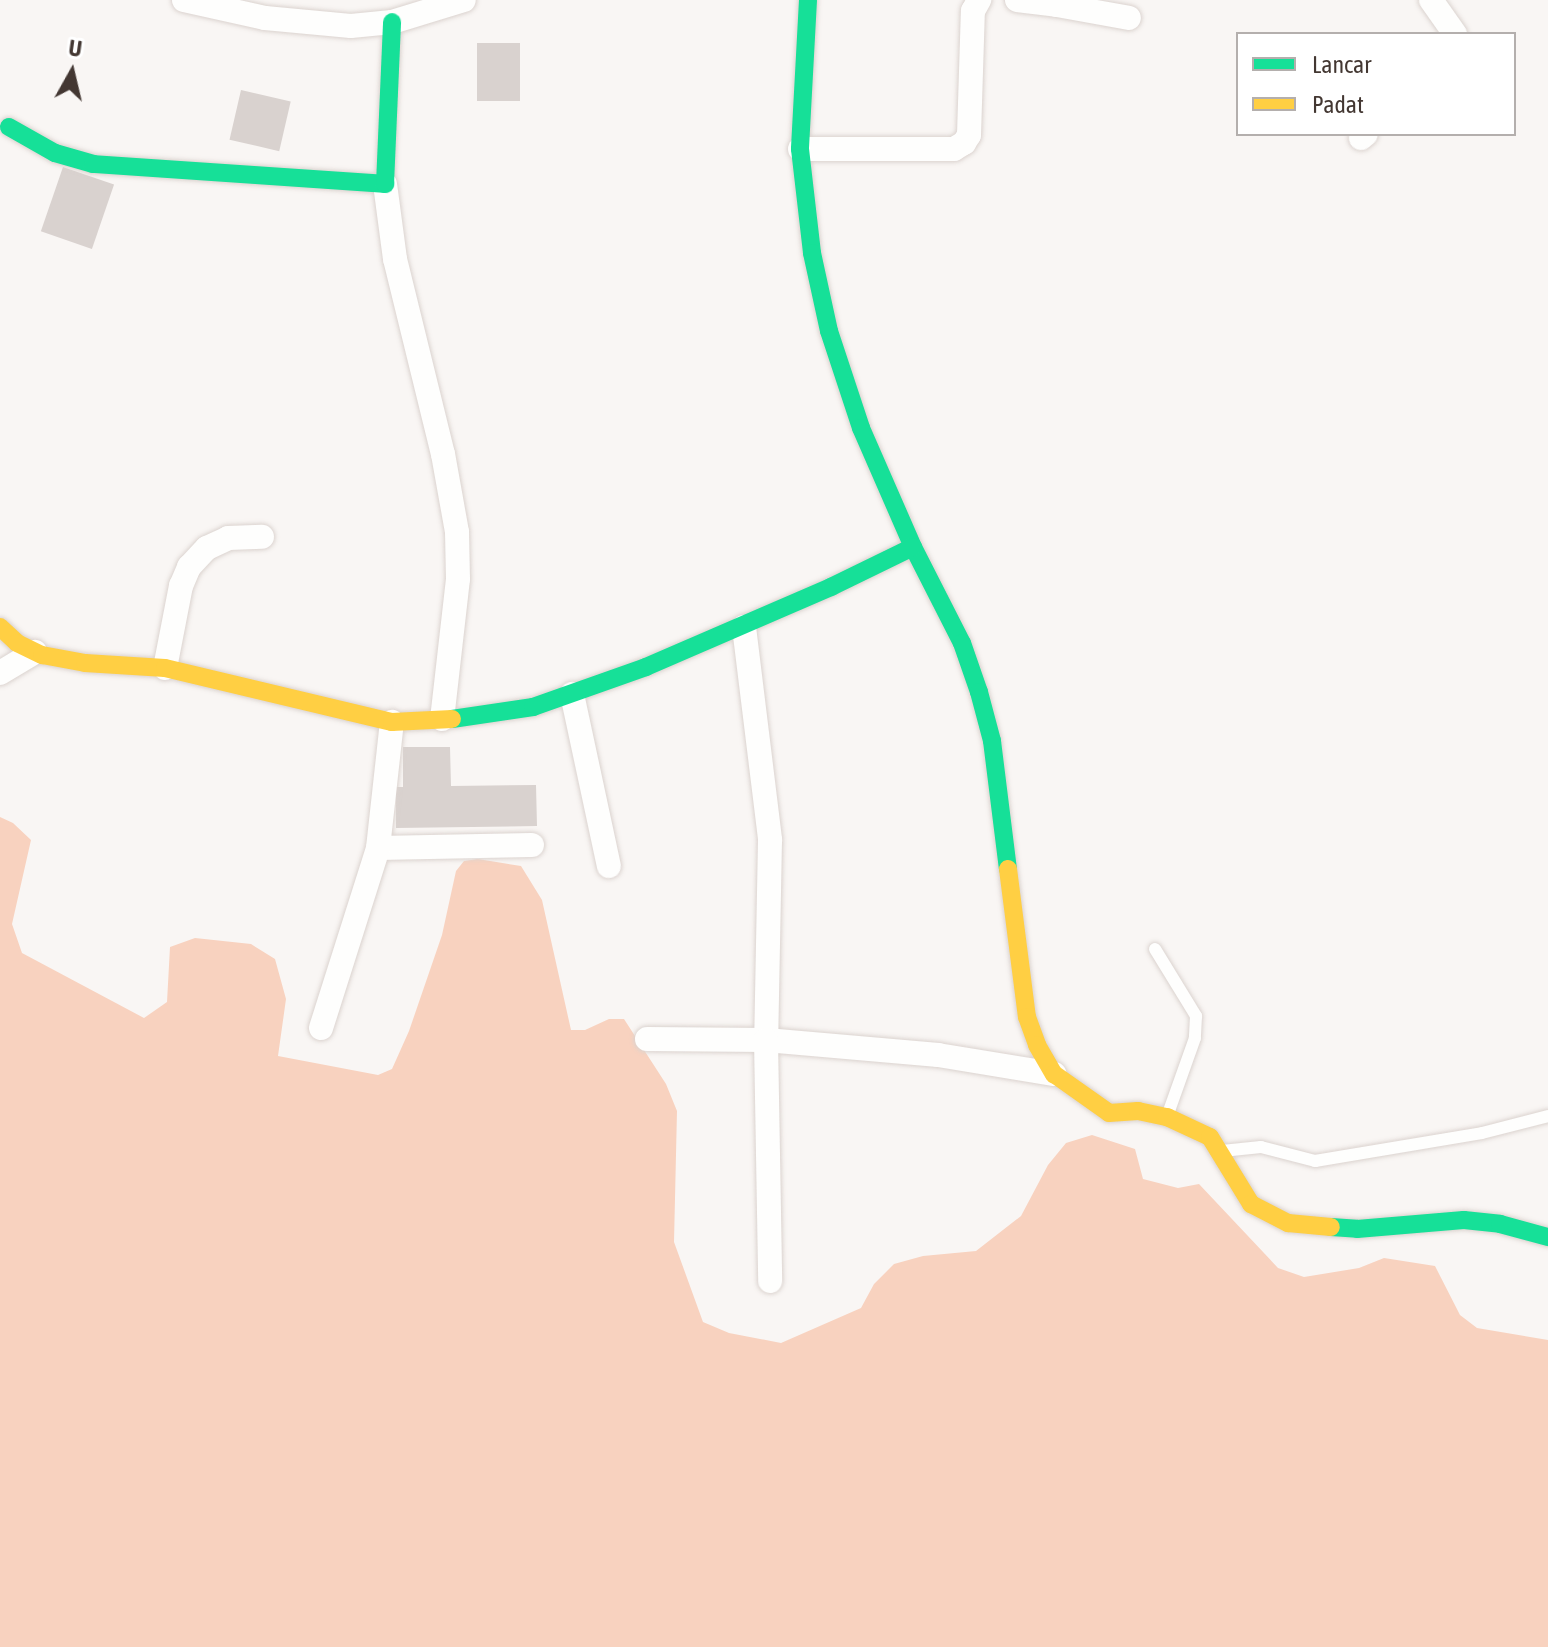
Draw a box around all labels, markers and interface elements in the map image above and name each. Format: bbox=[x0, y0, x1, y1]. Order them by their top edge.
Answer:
north arrow bbox=[32, 32, 112, 112]
legend bbox=[1236, 32, 1516, 136]
text: U bbox=[67, 34, 84, 62]
text: Lancar bbox=[1312, 51, 1371, 78]
text: Padat bbox=[1312, 91, 1364, 118]

